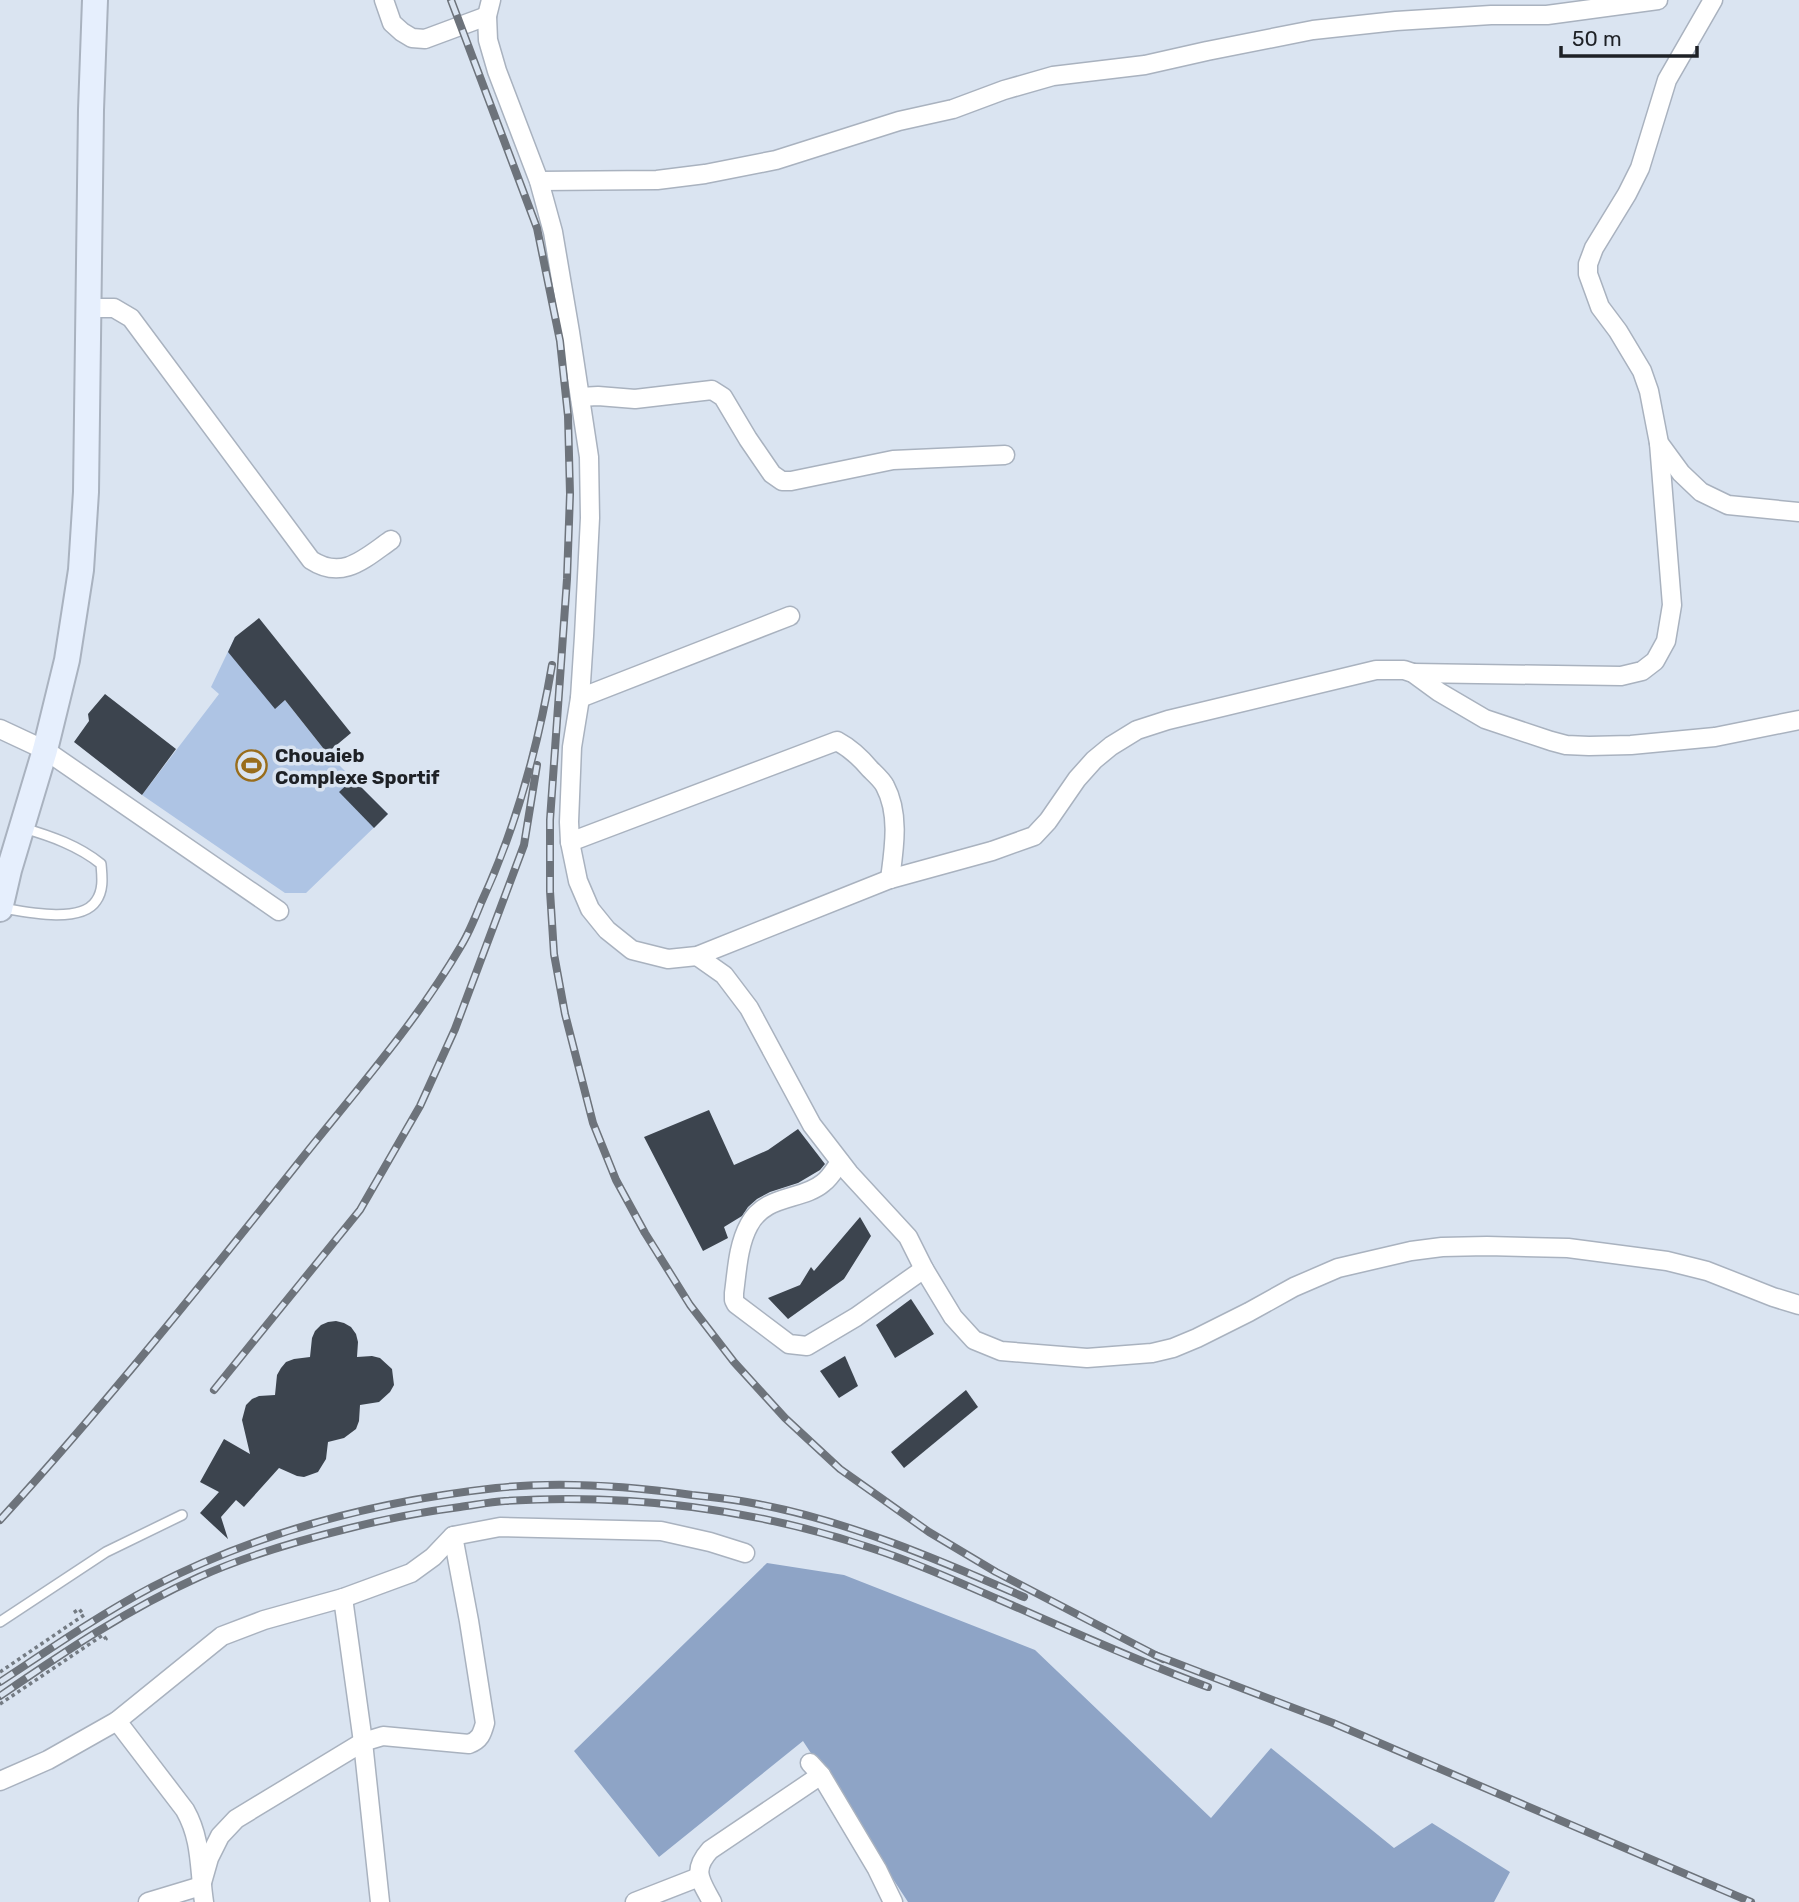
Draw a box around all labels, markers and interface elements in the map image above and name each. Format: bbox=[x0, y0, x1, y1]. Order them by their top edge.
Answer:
scale bar bbox=[1561, 14, 1698, 58]
text: 50 m bbox=[1572, 26, 1622, 51]
place label: Chouaieb Complexe Sportif bbox=[275, 744, 440, 789]
sports icon: Chouaieb Complexe Sportif bbox=[235, 749, 269, 783]

